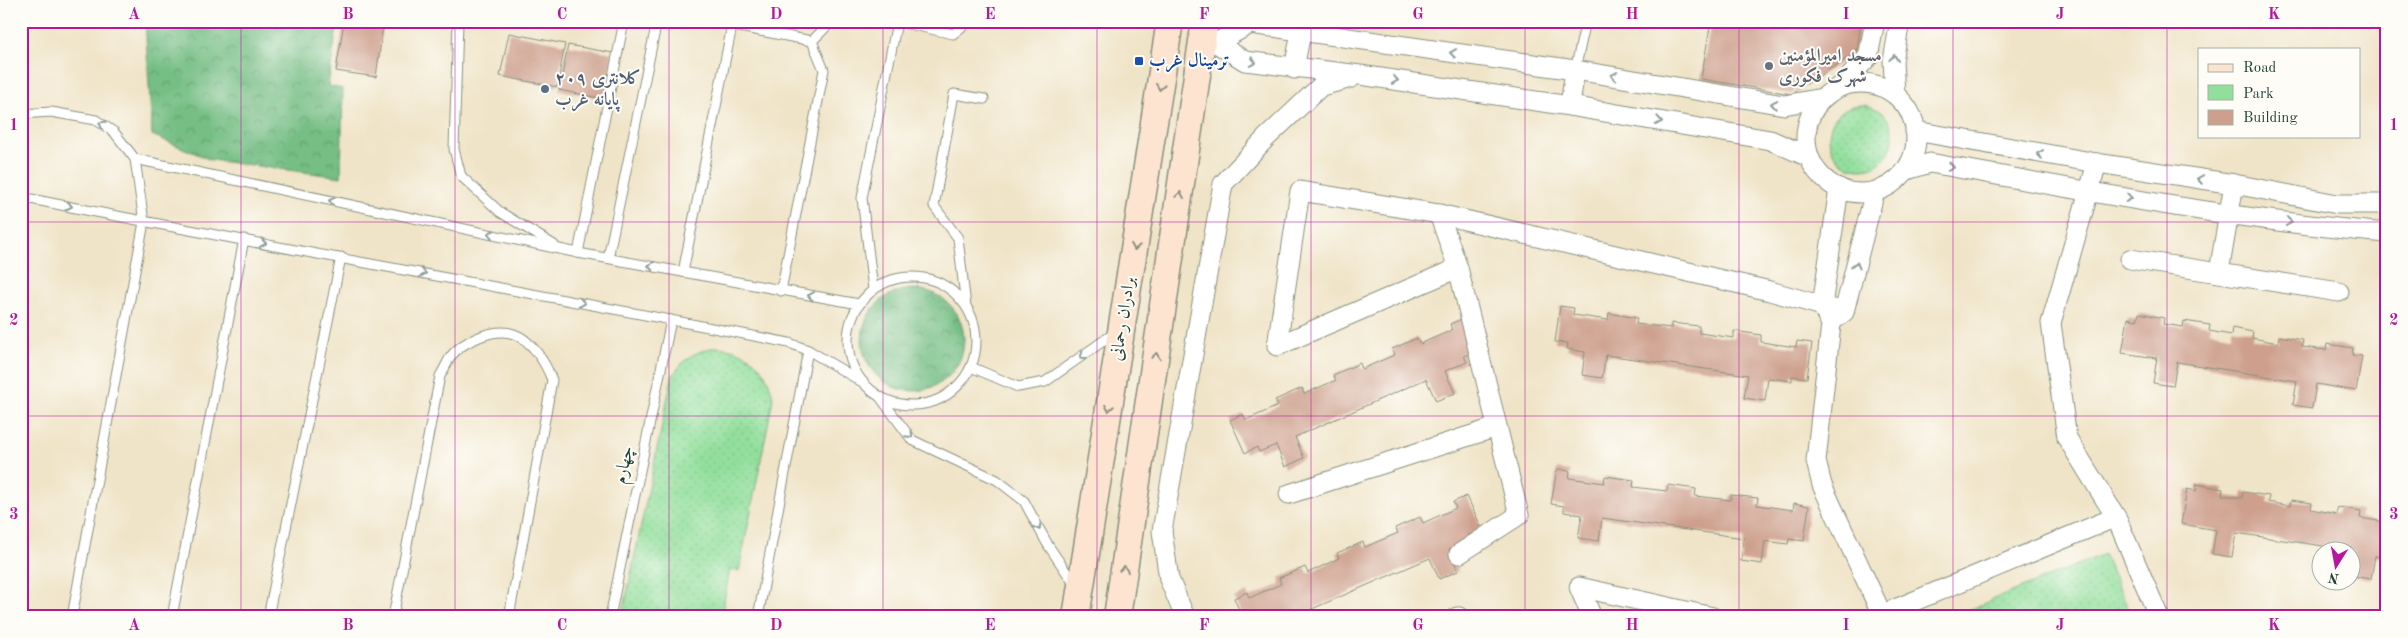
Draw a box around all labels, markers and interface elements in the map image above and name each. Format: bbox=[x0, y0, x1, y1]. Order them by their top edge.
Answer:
text: A bbox=[128, 7, 140, 23]
text: B bbox=[342, 7, 354, 23]
text: C bbox=[557, 7, 567, 23]
text: D bbox=[770, 7, 782, 23]
text: E bbox=[984, 7, 996, 23]
text: F bbox=[1199, 7, 1210, 23]
text: G bbox=[1412, 7, 1424, 23]
text: H bbox=[1625, 7, 1639, 23]
text: I bbox=[1842, 7, 1850, 23]
text: J bbox=[2056, 7, 2065, 23]
text: K bbox=[2268, 7, 2280, 23]
place label: مسجد امیرالمؤمنین شهرک فکوری bbox=[1779, 47, 1882, 88]
one-way arrow bbox=[1449, 48, 1457, 59]
legend bbox=[2198, 48, 2360, 138]
place label: ترمینال غرب bbox=[1149, 51, 1230, 73]
one-way arrow bbox=[1888, 53, 1899, 61]
marker: ترمینال غرب bbox=[1133, 55, 1145, 67]
one-way arrow bbox=[1249, 57, 1257, 67]
marker: مسجد امیرالمؤمنین شهرک فکوری bbox=[1763, 60, 1775, 72]
text: Road bbox=[2243, 61, 2277, 76]
place label: کلانتری ۲۰۹ پایانه غرب bbox=[555, 68, 641, 112]
one-way arrow bbox=[1610, 72, 1618, 82]
one-way arrow bbox=[1391, 74, 1399, 85]
one-way arrow bbox=[1155, 82, 1165, 91]
marker: کلانتری ۲۰۹ پایانه غرب bbox=[539, 83, 551, 95]
text: Park bbox=[2243, 87, 2274, 102]
one-way arrow bbox=[1770, 99, 1779, 109]
text: Building bbox=[2243, 111, 2298, 126]
one-way arrow bbox=[1655, 116, 1664, 126]
text: 1 bbox=[9, 118, 19, 134]
text: 1 bbox=[2389, 118, 2399, 134]
one-way arrow bbox=[98, 121, 107, 131]
one-way arrow bbox=[2035, 149, 2044, 159]
one-way arrow bbox=[1947, 162, 1956, 172]
one-way arrow bbox=[2196, 174, 2204, 185]
one-way arrow bbox=[1174, 191, 1184, 199]
one-way arrow bbox=[2124, 192, 2133, 202]
one-way arrow bbox=[328, 196, 337, 206]
one-way arrow bbox=[65, 201, 73, 211]
one-way arrow bbox=[2286, 216, 2294, 227]
one-way arrow bbox=[487, 229, 496, 240]
one-way arrow bbox=[259, 237, 267, 247]
one-way arrow bbox=[1130, 243, 1140, 252]
one-way arrow bbox=[1850, 261, 1861, 270]
one-way arrow bbox=[646, 262, 655, 272]
one-way arrow bbox=[418, 267, 427, 277]
street label: برادران رحمانی bbox=[1107, 276, 1139, 362]
one-way arrow bbox=[806, 291, 815, 301]
one-way arrow bbox=[578, 297, 587, 308]
text: 2 bbox=[9, 313, 19, 329]
text: 2 bbox=[2389, 313, 2399, 329]
one-way arrow bbox=[1079, 350, 1088, 359]
one-way arrow bbox=[1150, 352, 1160, 360]
one-way arrow bbox=[1104, 404, 1115, 412]
one-way arrow bbox=[904, 429, 913, 438]
street label: چهارم bbox=[611, 444, 643, 487]
text: 3 bbox=[9, 507, 19, 523]
text: 3 bbox=[2389, 507, 2399, 523]
one-way arrow bbox=[1031, 522, 1041, 531]
north arrow bbox=[2310, 540, 2360, 590]
one-way arrow bbox=[1118, 564, 1129, 572]
text: N bbox=[2327, 570, 2340, 586]
text: A bbox=[128, 618, 140, 634]
text: B bbox=[342, 618, 354, 634]
text: C bbox=[557, 618, 567, 634]
text: D bbox=[770, 618, 782, 634]
text: E bbox=[984, 618, 996, 634]
text: F bbox=[1199, 618, 1210, 634]
text: G bbox=[1412, 618, 1424, 634]
text: H bbox=[1625, 618, 1639, 634]
text: I bbox=[1842, 618, 1850, 634]
text: J bbox=[2056, 618, 2065, 634]
text: K bbox=[2268, 618, 2280, 634]

